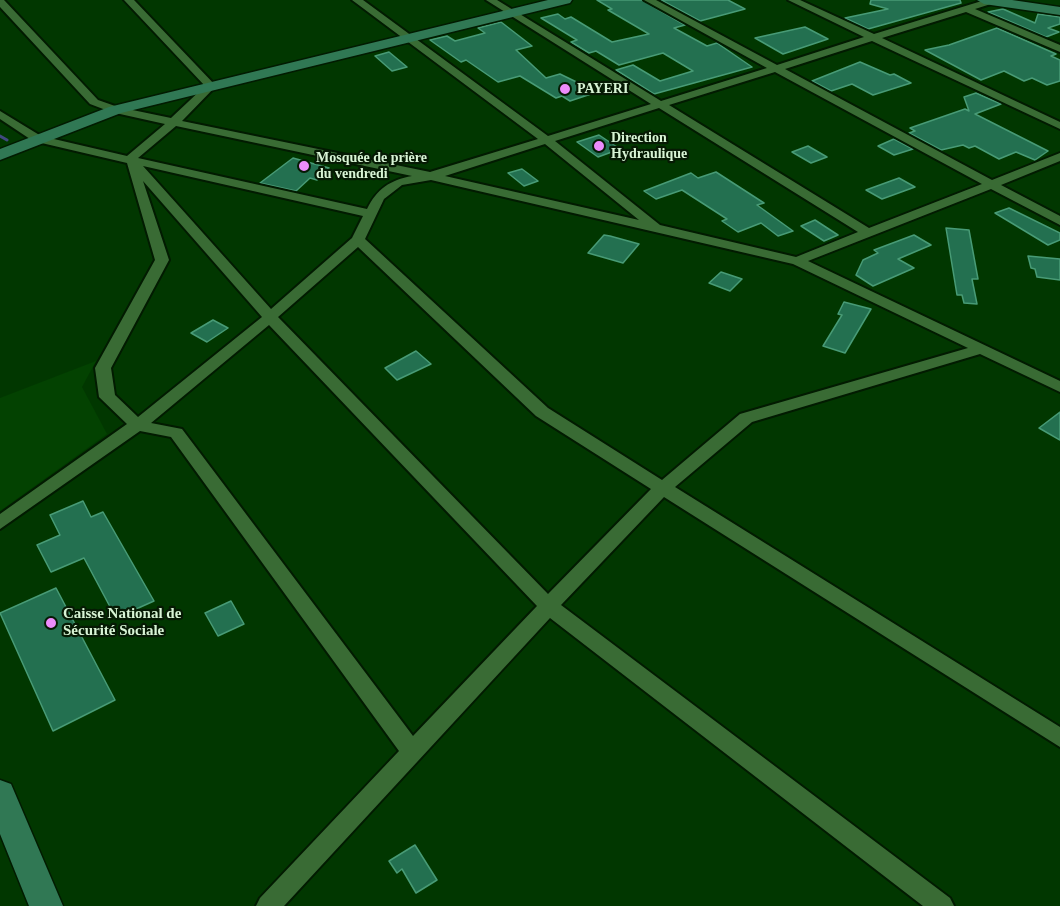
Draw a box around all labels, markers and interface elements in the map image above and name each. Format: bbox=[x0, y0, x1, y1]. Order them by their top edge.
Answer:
place label: PAYERI bbox=[577, 81, 628, 97]
marker: PAYERI bbox=[558, 82, 572, 96]
place label: Direction Hydraulique bbox=[611, 130, 687, 162]
marker: Direction Hydraulique bbox=[592, 139, 606, 153]
place label: Mosquée de prière du vendredi bbox=[316, 150, 427, 182]
marker: Mosquée de prière du vendredi bbox=[297, 159, 311, 173]
place label: Caisse National de Sécurité Sociale bbox=[63, 605, 181, 640]
marker: Caisse National de Sécurité Sociale bbox=[44, 616, 58, 630]

